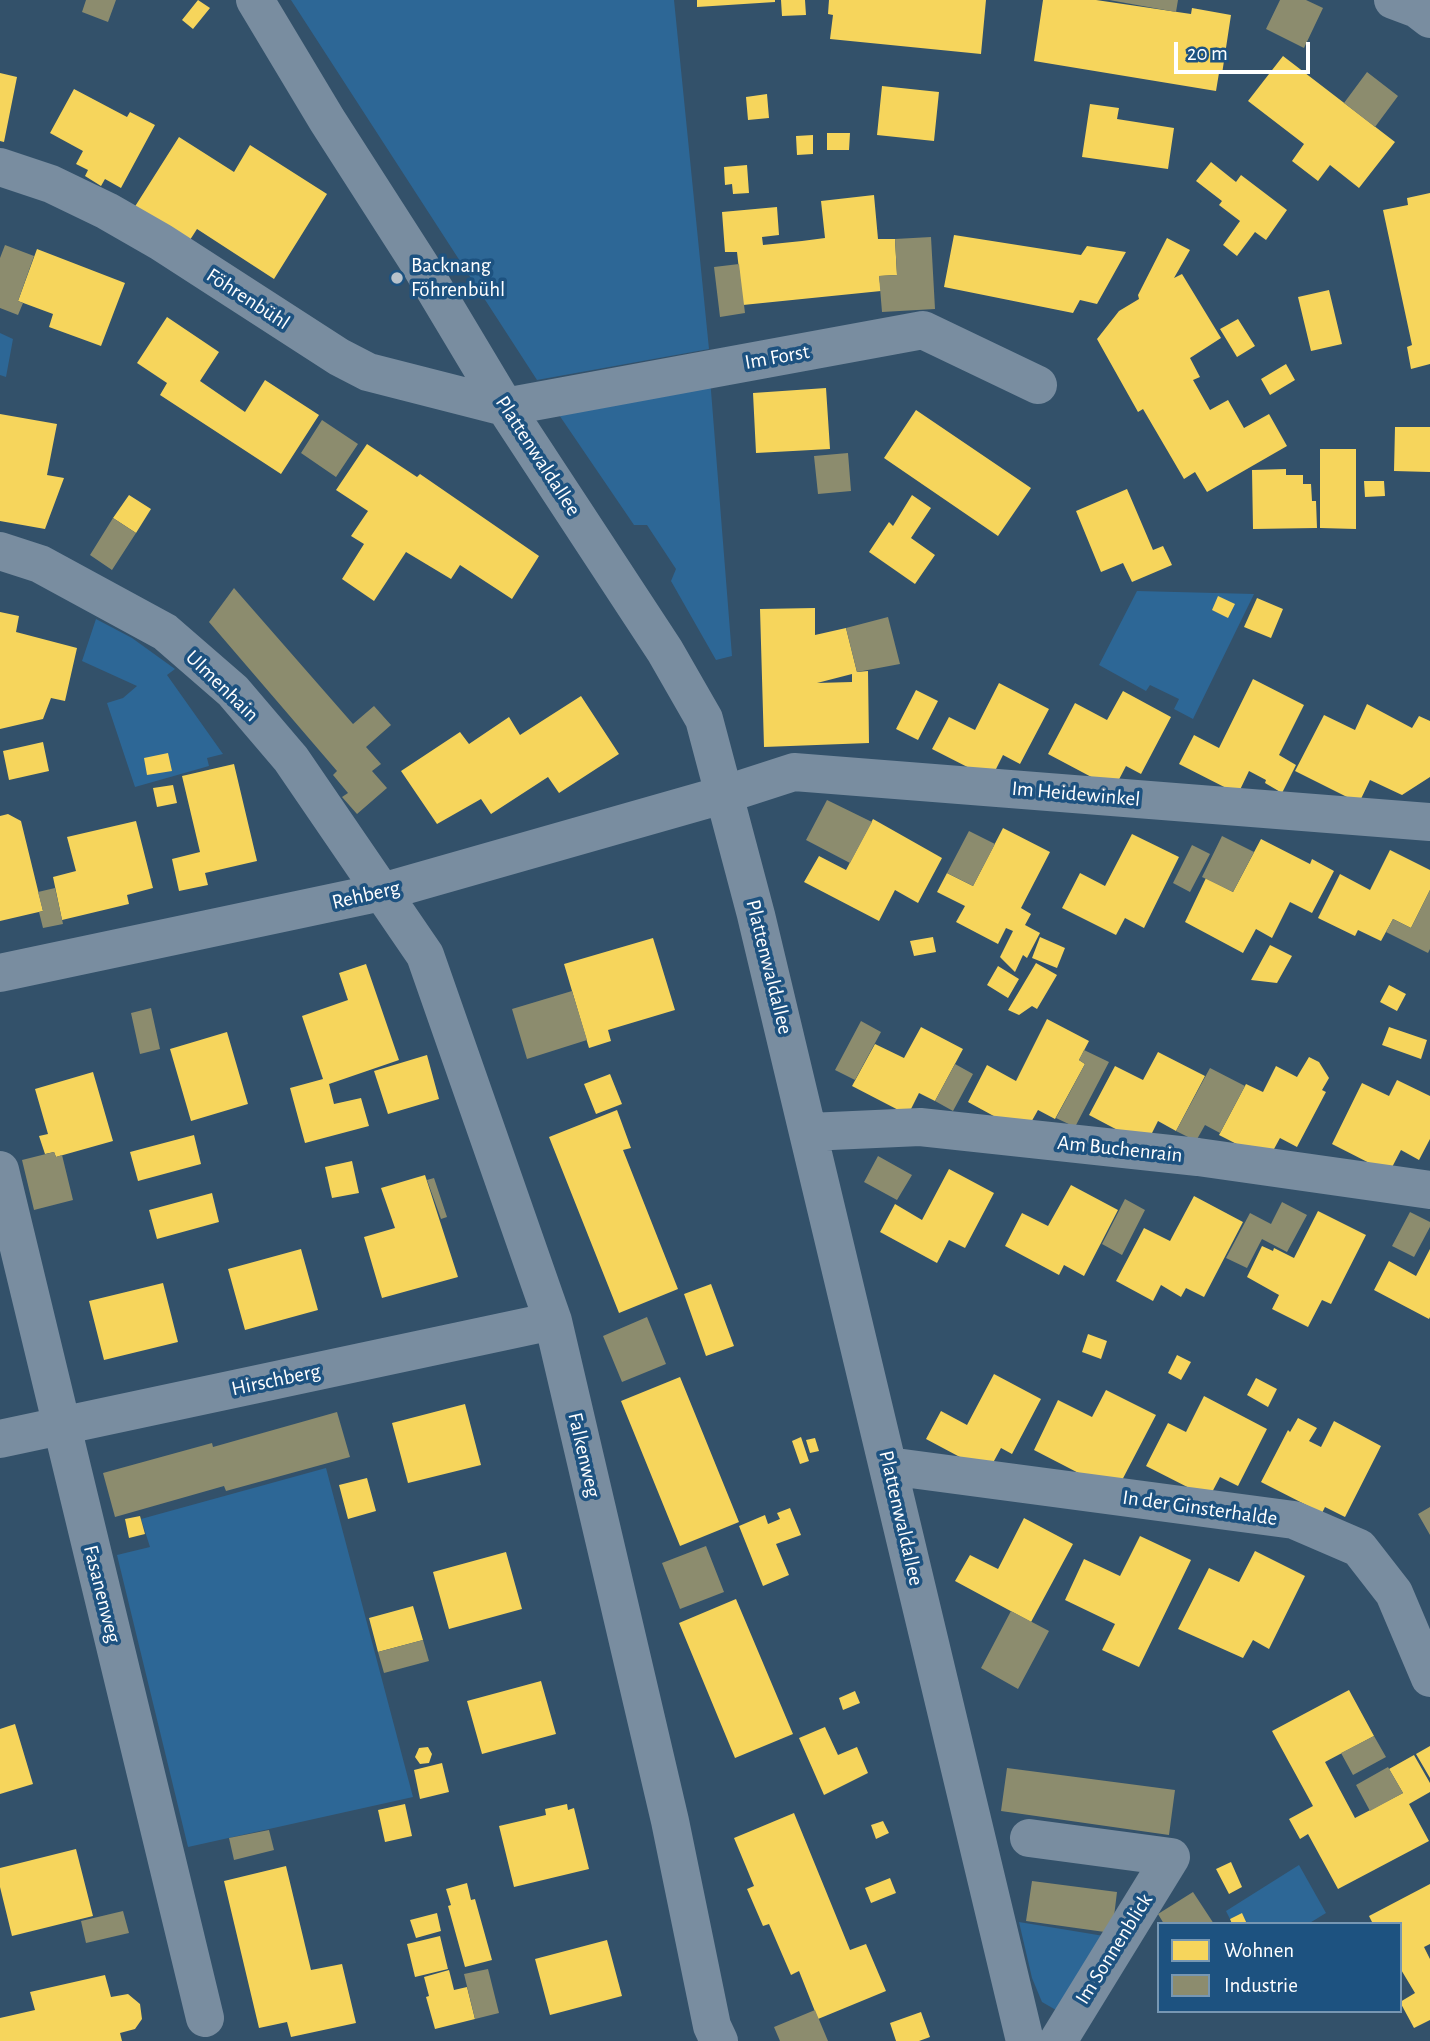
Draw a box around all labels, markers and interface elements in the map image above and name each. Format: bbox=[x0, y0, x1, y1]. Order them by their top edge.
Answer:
scale bar bbox=[1178, 28, 1314, 72]
text: 20 m bbox=[1187, 43, 1228, 64]
place label: Backnang Föhrenbühl bbox=[411, 253, 505, 303]
street label: Föhrenbühl bbox=[202, 263, 294, 335]
marker: Backnang Föhrenbühl bbox=[389, 270, 405, 286]
street label: Im Forst bbox=[743, 339, 811, 375]
street label: Plattenwaldallee bbox=[490, 391, 586, 521]
street label: Ulmenhain bbox=[180, 645, 264, 727]
street label: Im Heidewinkel bbox=[1011, 776, 1141, 812]
street label: Rehberg bbox=[330, 875, 402, 915]
street label: Plattenwaldallee bbox=[740, 897, 798, 1037]
street label: Am Buchenrain bbox=[1056, 1130, 1184, 1168]
street label: Hirschberg bbox=[229, 1358, 323, 1402]
street label: Falkenweg bbox=[562, 1410, 606, 1500]
street label: Plattenwaldallee bbox=[873, 1448, 929, 1588]
street label: In der Ginsterhalde bbox=[1121, 1485, 1279, 1531]
street label: Fasanenweg bbox=[78, 1542, 126, 1646]
street label: Im Sonnenblick bbox=[1070, 1889, 1158, 2009]
legend bbox=[1157, 1922, 1402, 2013]
text: Wohnen bbox=[1224, 1940, 1294, 1961]
text: Industrie bbox=[1224, 1975, 1298, 1996]

